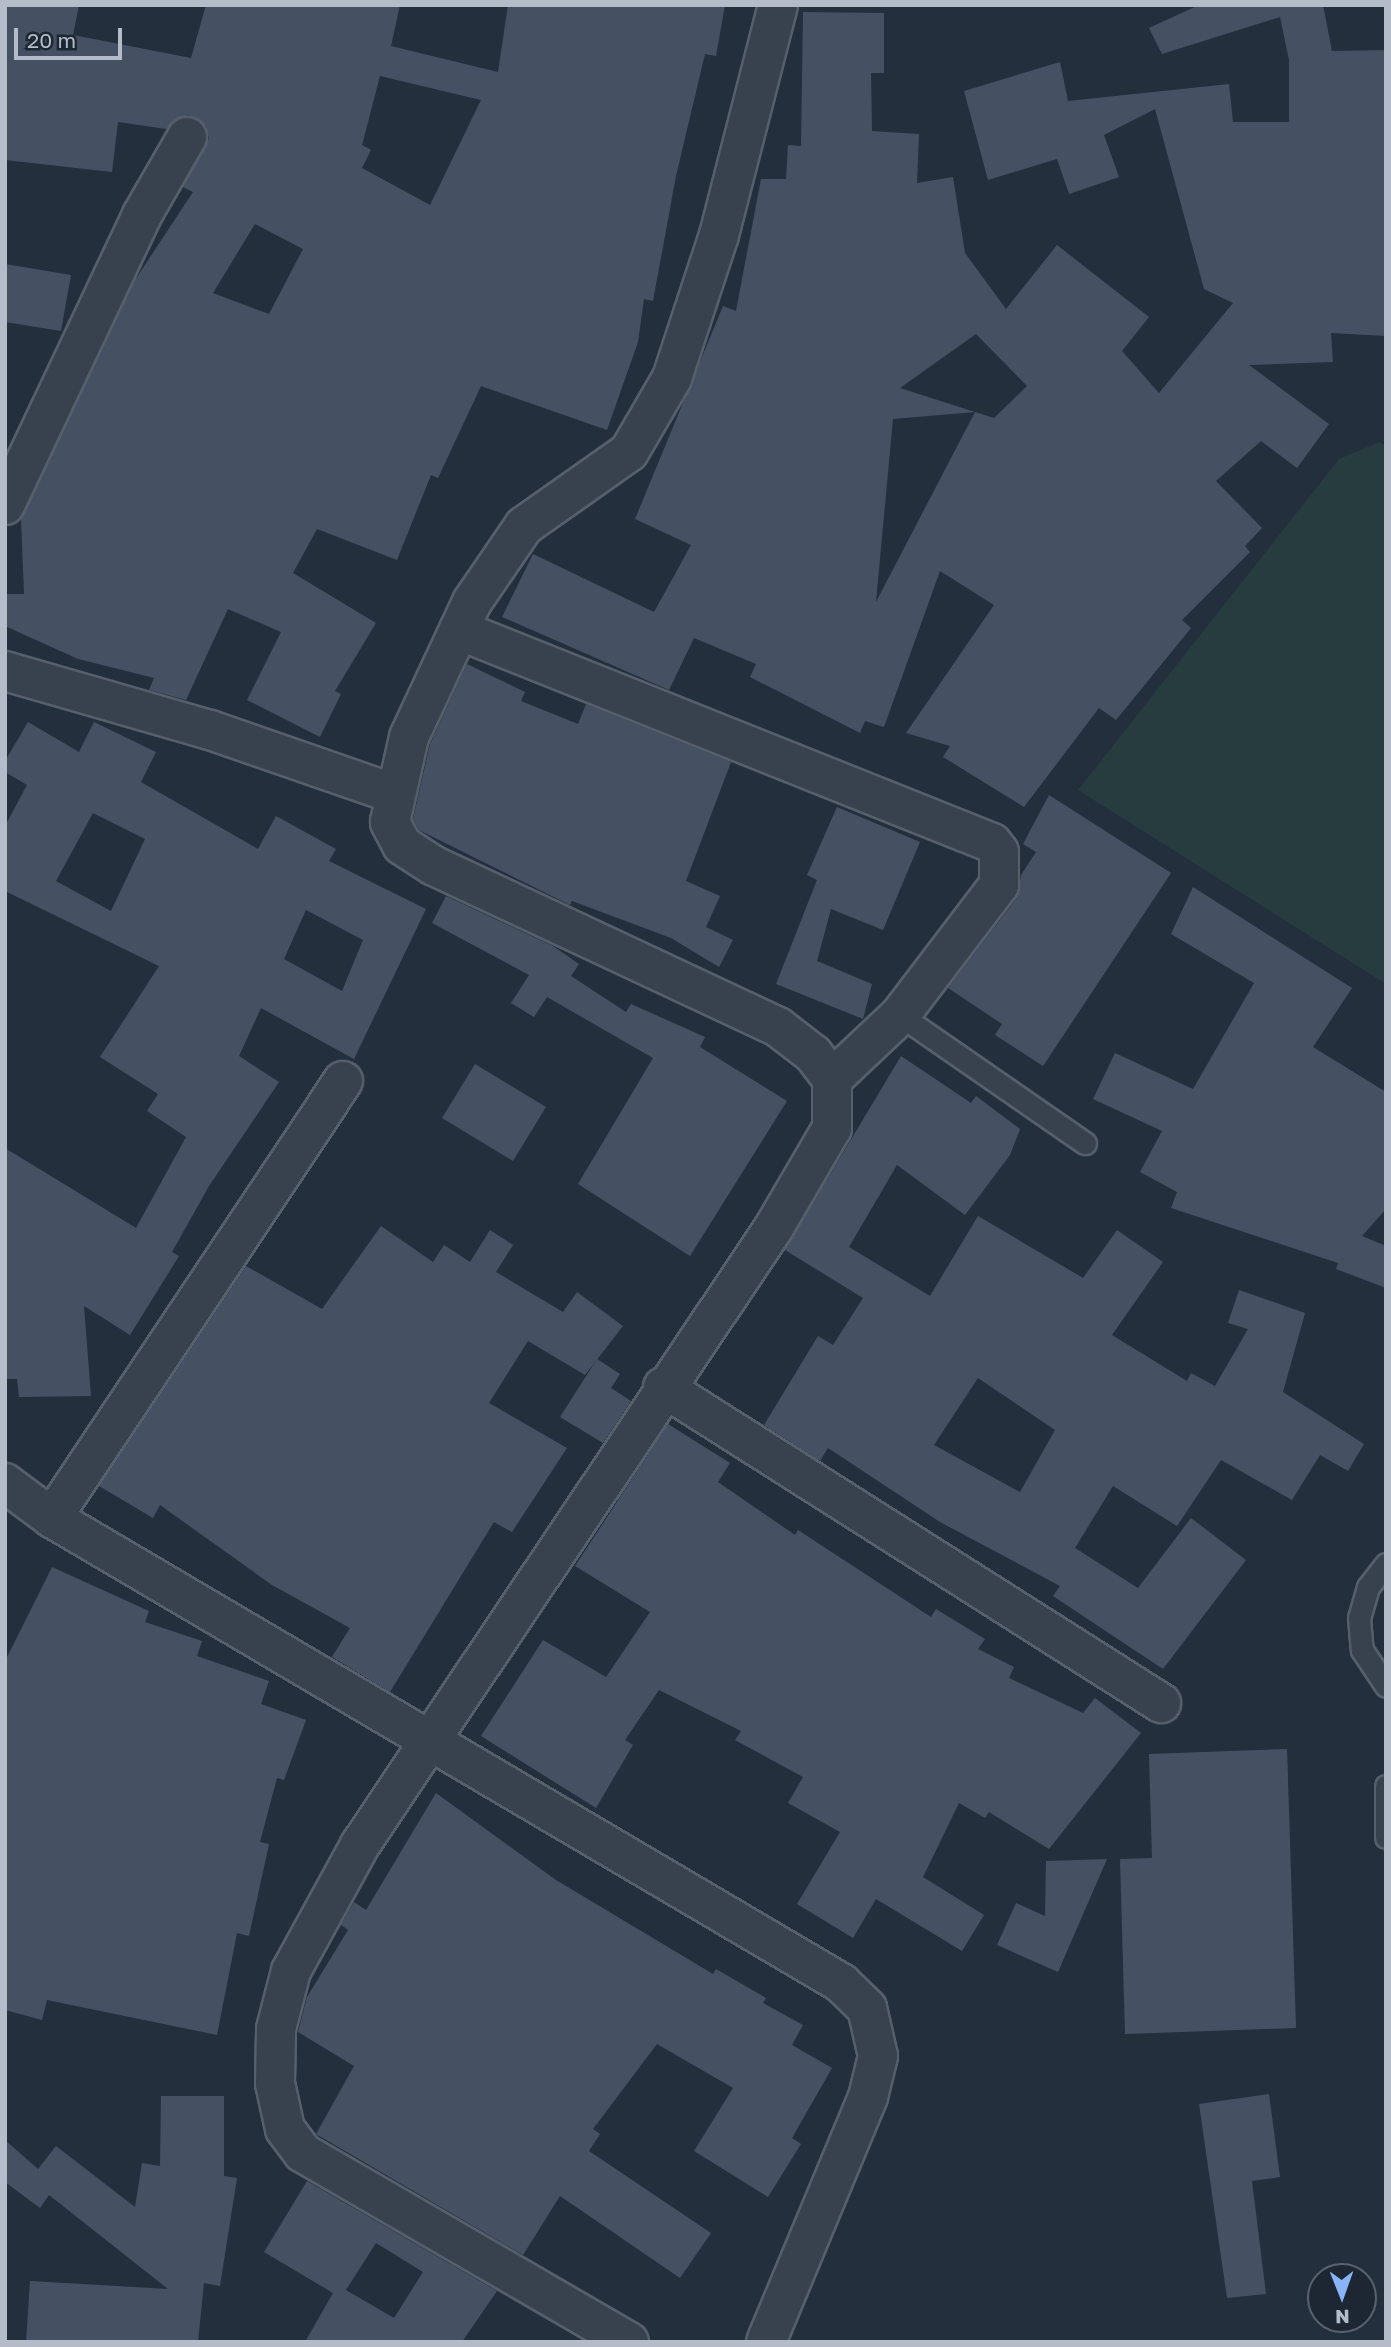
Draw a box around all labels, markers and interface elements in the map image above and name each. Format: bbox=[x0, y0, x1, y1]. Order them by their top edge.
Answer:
scale bar bbox=[18, 14, 126, 58]
text: 20 m bbox=[27, 27, 76, 53]
north arrow bbox=[1307, 2263, 1377, 2333]
text: N bbox=[1335, 2306, 1350, 2329]

